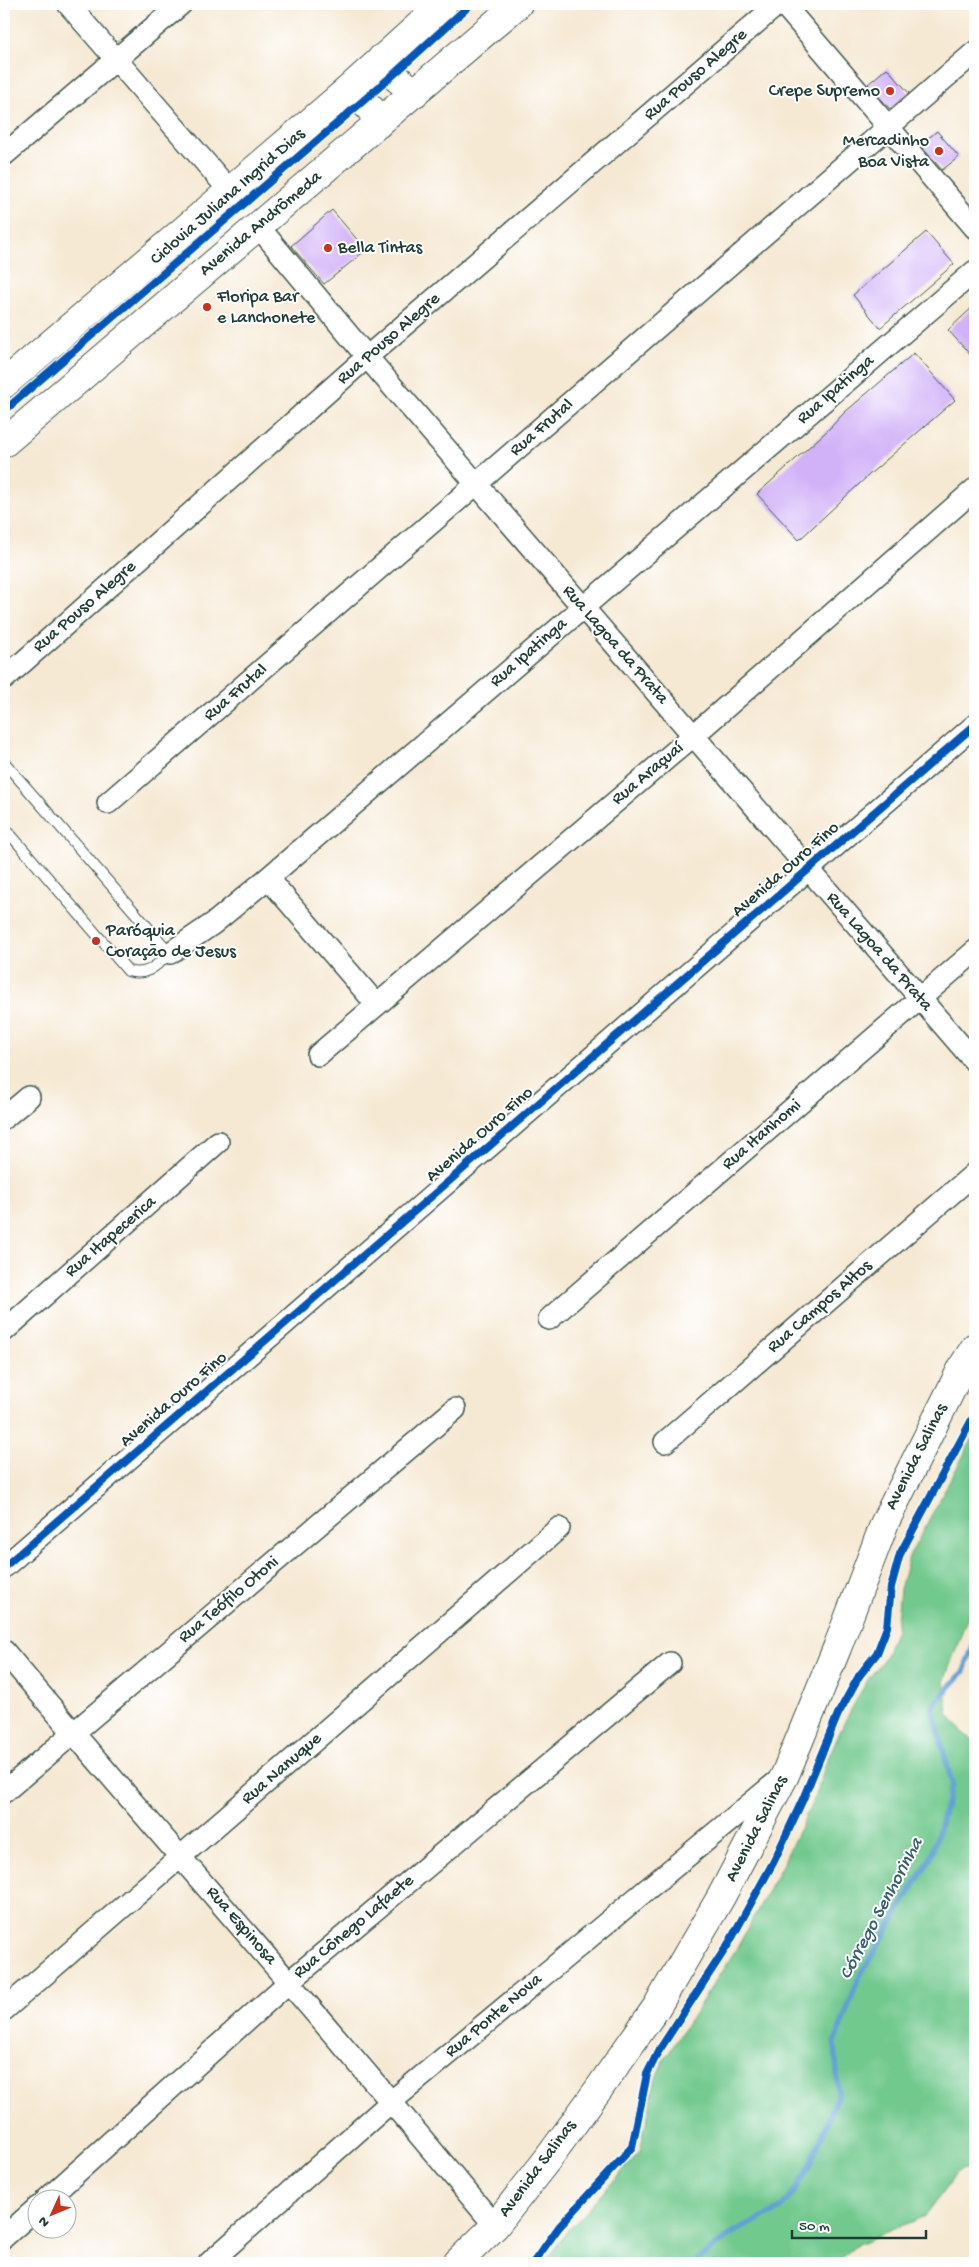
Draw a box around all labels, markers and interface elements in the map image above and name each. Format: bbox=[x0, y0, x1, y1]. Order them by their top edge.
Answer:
street label: Rua Pouso Alegre bbox=[640, 24, 752, 126]
place label: Crepe Supremo bbox=[769, 81, 880, 102]
marker: Crepe Supremo bbox=[884, 85, 896, 97]
street label: Ciclovia Juliana Ingrid Dias bbox=[146, 123, 311, 270]
place label: Mercadinho Boa Vista bbox=[843, 131, 930, 173]
marker: Mercadinho Boa Vista bbox=[933, 145, 945, 157]
street label: Avenida Andrômeda bbox=[196, 166, 327, 281]
place label: Bella Tintas bbox=[337, 238, 423, 259]
marker: Bella Tintas bbox=[322, 242, 334, 254]
place label: Floripa Bar e Lanchonete bbox=[216, 287, 316, 329]
street label: Rua Pouso Alegre bbox=[333, 288, 445, 390]
marker: Floripa Bar e Lanchonete bbox=[201, 301, 213, 313]
street label: Rua Ipatinga bbox=[793, 350, 880, 429]
street label: Rua Frutal bbox=[506, 395, 578, 461]
street label: Rua Pouso Alegre bbox=[29, 556, 141, 658]
street label: Rua Lagoa da Prata bbox=[558, 581, 673, 710]
street label: Rua Ipatinga bbox=[486, 613, 573, 692]
street label: Rua Frutal bbox=[200, 660, 272, 726]
street label: Rua Araçuaí bbox=[608, 737, 689, 810]
street label: Avenida Ouro Fino bbox=[728, 818, 844, 922]
street label: Rua Lagoa da Prata bbox=[822, 888, 937, 1017]
place label: Paróquia Coração de Jesus bbox=[105, 921, 237, 963]
marker: Paróquia Coração de Jesus bbox=[90, 935, 102, 947]
street label: Avenida Ouro Fino bbox=[422, 1083, 538, 1187]
street label: Rua Itanhomi bbox=[718, 1095, 806, 1175]
street label: Rua Itapecerica bbox=[61, 1191, 162, 1282]
street label: Rua Campos Altos bbox=[763, 1255, 878, 1358]
street label: Avenida Ouro Fino bbox=[116, 1348, 232, 1452]
street label: Avenida Salinas bbox=[881, 1399, 953, 1514]
street label: Rua Teófilo Otoni bbox=[175, 1552, 284, 1648]
street label: Rua Nanuque bbox=[238, 1728, 327, 1810]
street label: Avenida Salinas bbox=[721, 1771, 793, 1886]
water label: Córrego Senhorinha bbox=[835, 1833, 930, 1984]
street label: Rua Cônego Lafaete bbox=[289, 1870, 419, 1984]
street label: Rua Espinosa bbox=[201, 1882, 281, 1970]
street label: Rua Ponte Nova bbox=[441, 1969, 547, 2063]
street label: Avenida Salinas bbox=[495, 2115, 582, 2222]
north arrow bbox=[28, 2190, 78, 2240]
scale bar bbox=[792, 2207, 925, 2239]
text: N bbox=[35, 2212, 54, 2230]
text: 50 m bbox=[799, 2218, 830, 2236]

